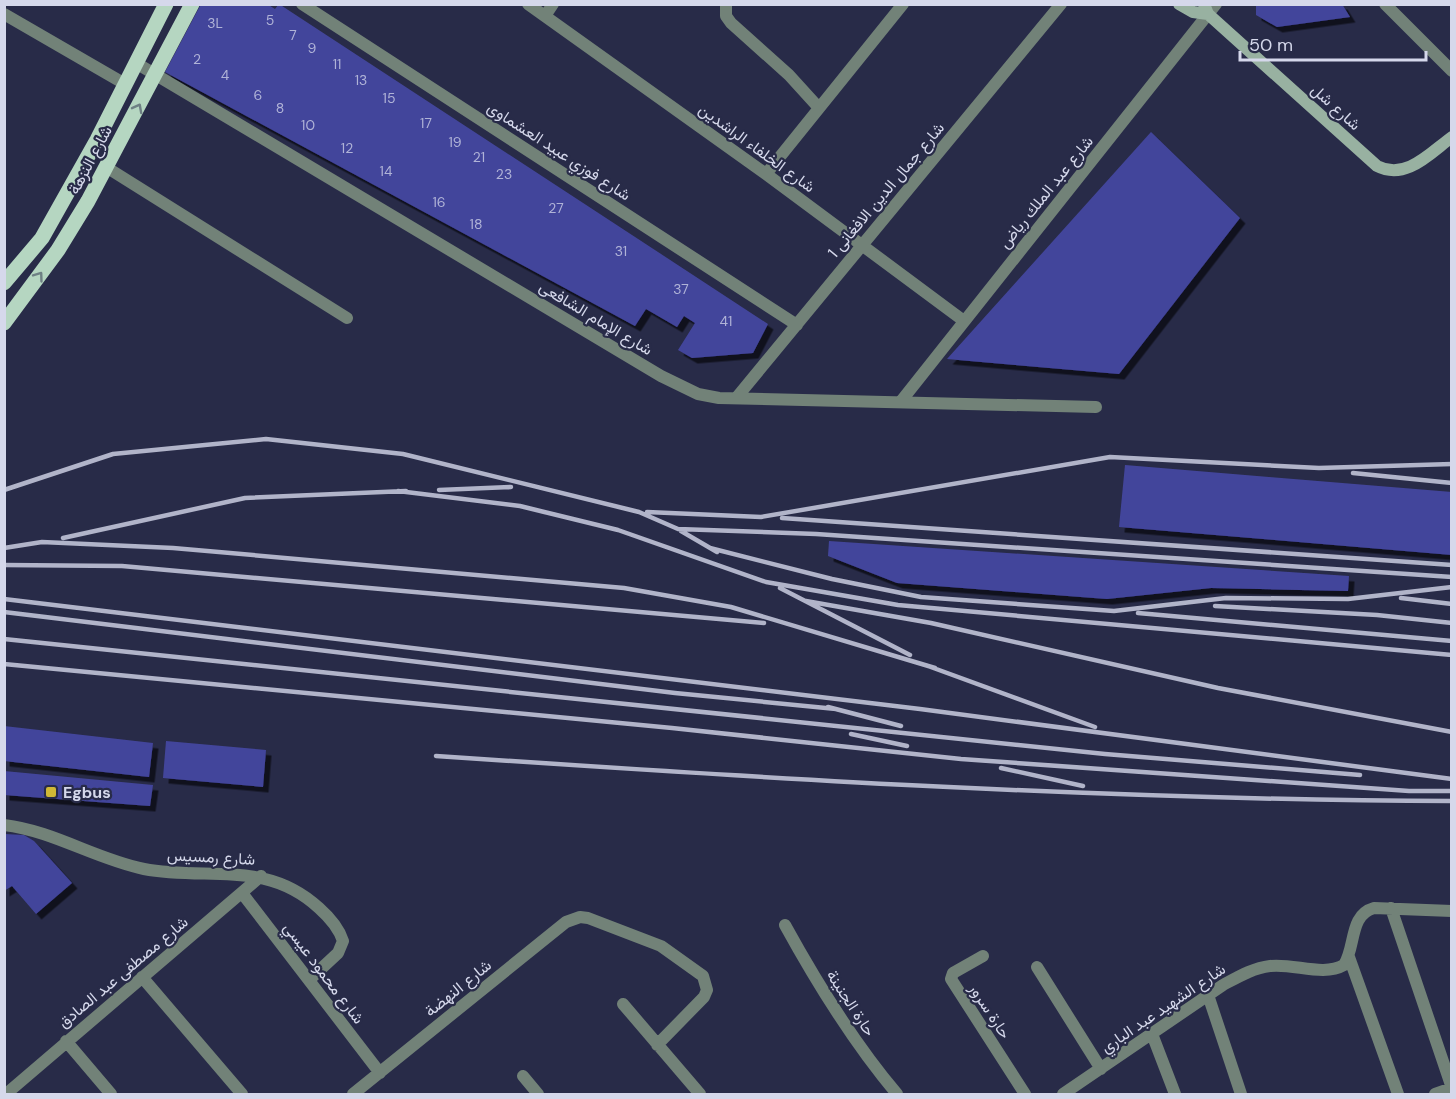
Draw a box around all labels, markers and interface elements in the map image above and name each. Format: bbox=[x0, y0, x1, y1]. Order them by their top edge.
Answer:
house number: 5 bbox=[266, 11, 274, 29]
house number: 3L bbox=[207, 14, 223, 32]
scale bar bbox=[1240, 24, 1426, 62]
house number: 7 bbox=[289, 26, 297, 44]
text: 50 m bbox=[1249, 33, 1293, 57]
house number: 9 bbox=[308, 39, 317, 57]
house number: 2 bbox=[193, 50, 201, 68]
house number: 11 bbox=[333, 55, 341, 73]
house number: 4 bbox=[221, 66, 230, 84]
house number: 13 bbox=[355, 71, 367, 89]
street label: شارع شل bbox=[1306, 79, 1365, 136]
house number: 6 bbox=[254, 86, 262, 104]
house number: 15 bbox=[383, 89, 395, 107]
street label: شارع فوزي عبيد العشماوى bbox=[482, 97, 635, 208]
house number: 8 bbox=[276, 99, 284, 117]
street label: شارع الخلفاء الراشدين bbox=[694, 99, 819, 198]
one-way arrow bbox=[131, 103, 142, 114]
house number: 17 bbox=[420, 114, 432, 132]
house number: 10 bbox=[301, 116, 315, 134]
street label: شارع جمال الدين الافغانى 1 bbox=[823, 118, 950, 263]
street label: شارع النزهة bbox=[63, 122, 118, 198]
street label: شارع عبد الملك رياض bbox=[994, 131, 1099, 253]
house number: 19 bbox=[448, 133, 462, 151]
house number: 12 bbox=[341, 139, 353, 157]
house number: 21 bbox=[473, 148, 485, 166]
house number: 14 bbox=[380, 162, 393, 180]
house number: 23 bbox=[496, 165, 512, 183]
house number: 16 bbox=[432, 193, 446, 211]
house number: 27 bbox=[548, 199, 564, 217]
house number: 18 bbox=[470, 215, 482, 233]
house number: 31 bbox=[615, 242, 627, 260]
one-way arrow bbox=[32, 271, 43, 282]
street label: شارع الإمام الشافعى bbox=[535, 276, 657, 361]
house number: 37 bbox=[673, 280, 689, 298]
house number: 41 bbox=[720, 312, 732, 330]
place label: Egbus bbox=[63, 782, 111, 803]
marker: Egbus bbox=[44, 785, 58, 799]
street label: شارع رمسيس bbox=[166, 844, 256, 871]
street label: شارع مصطفى عبد الصادق bbox=[54, 911, 193, 1033]
street label: شارع محمود عيسي bbox=[276, 918, 369, 1030]
street label: شارع النهضة bbox=[420, 955, 496, 1022]
street label: شارع الشهيد عبد الباري bbox=[1096, 958, 1231, 1060]
street label: حارة الجنينة bbox=[822, 966, 880, 1040]
street label: حارة سرور bbox=[964, 978, 1016, 1043]

